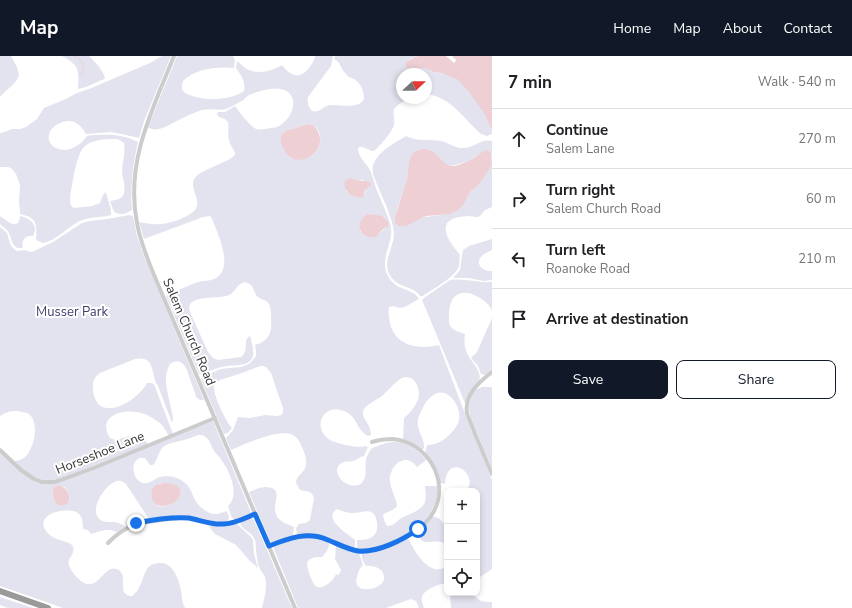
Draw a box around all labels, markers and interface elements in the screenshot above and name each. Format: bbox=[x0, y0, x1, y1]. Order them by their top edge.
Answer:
text: Map bbox=[20, 15, 58, 41]
text: Home bbox=[613, 19, 651, 38]
text: Map bbox=[673, 19, 701, 38]
text: About bbox=[723, 19, 762, 38]
text: Contact bbox=[784, 19, 832, 38]
north arrow bbox=[396, 68, 432, 104]
text: 7 min bbox=[508, 71, 552, 94]
text: Walk · 540 m bbox=[758, 73, 836, 91]
text: Continue bbox=[546, 120, 608, 140]
icon: ahead bbox=[508, 128, 530, 150]
text: 270 m bbox=[798, 130, 836, 148]
text: Salem Lane bbox=[546, 140, 614, 158]
text: Turn right bbox=[546, 180, 615, 200]
icon: right bbox=[508, 188, 530, 210]
text: 60 m bbox=[806, 190, 836, 208]
text: Salem Church Road bbox=[546, 200, 661, 218]
text: Turn left bbox=[546, 240, 605, 260]
icon: left bbox=[508, 248, 530, 270]
text: 210 m bbox=[798, 250, 836, 268]
text: Roanoke Road bbox=[546, 260, 630, 278]
street label: Salem Church Road bbox=[158, 276, 220, 388]
park label: Musser Park bbox=[36, 303, 108, 321]
icon: arrive bbox=[508, 308, 530, 330]
text: Arrive at destination bbox=[546, 309, 689, 329]
button: Save bbox=[508, 360, 668, 399]
button: Share bbox=[676, 360, 836, 399]
street label: Horseshoe Lane bbox=[53, 427, 147, 479]
map controls bbox=[444, 488, 480, 596]
button: + bbox=[444, 488, 480, 524]
route end bbox=[127, 514, 145, 532]
route start bbox=[409, 520, 427, 538]
button: − bbox=[444, 524, 480, 560]
button: locate bbox=[444, 560, 480, 596]

